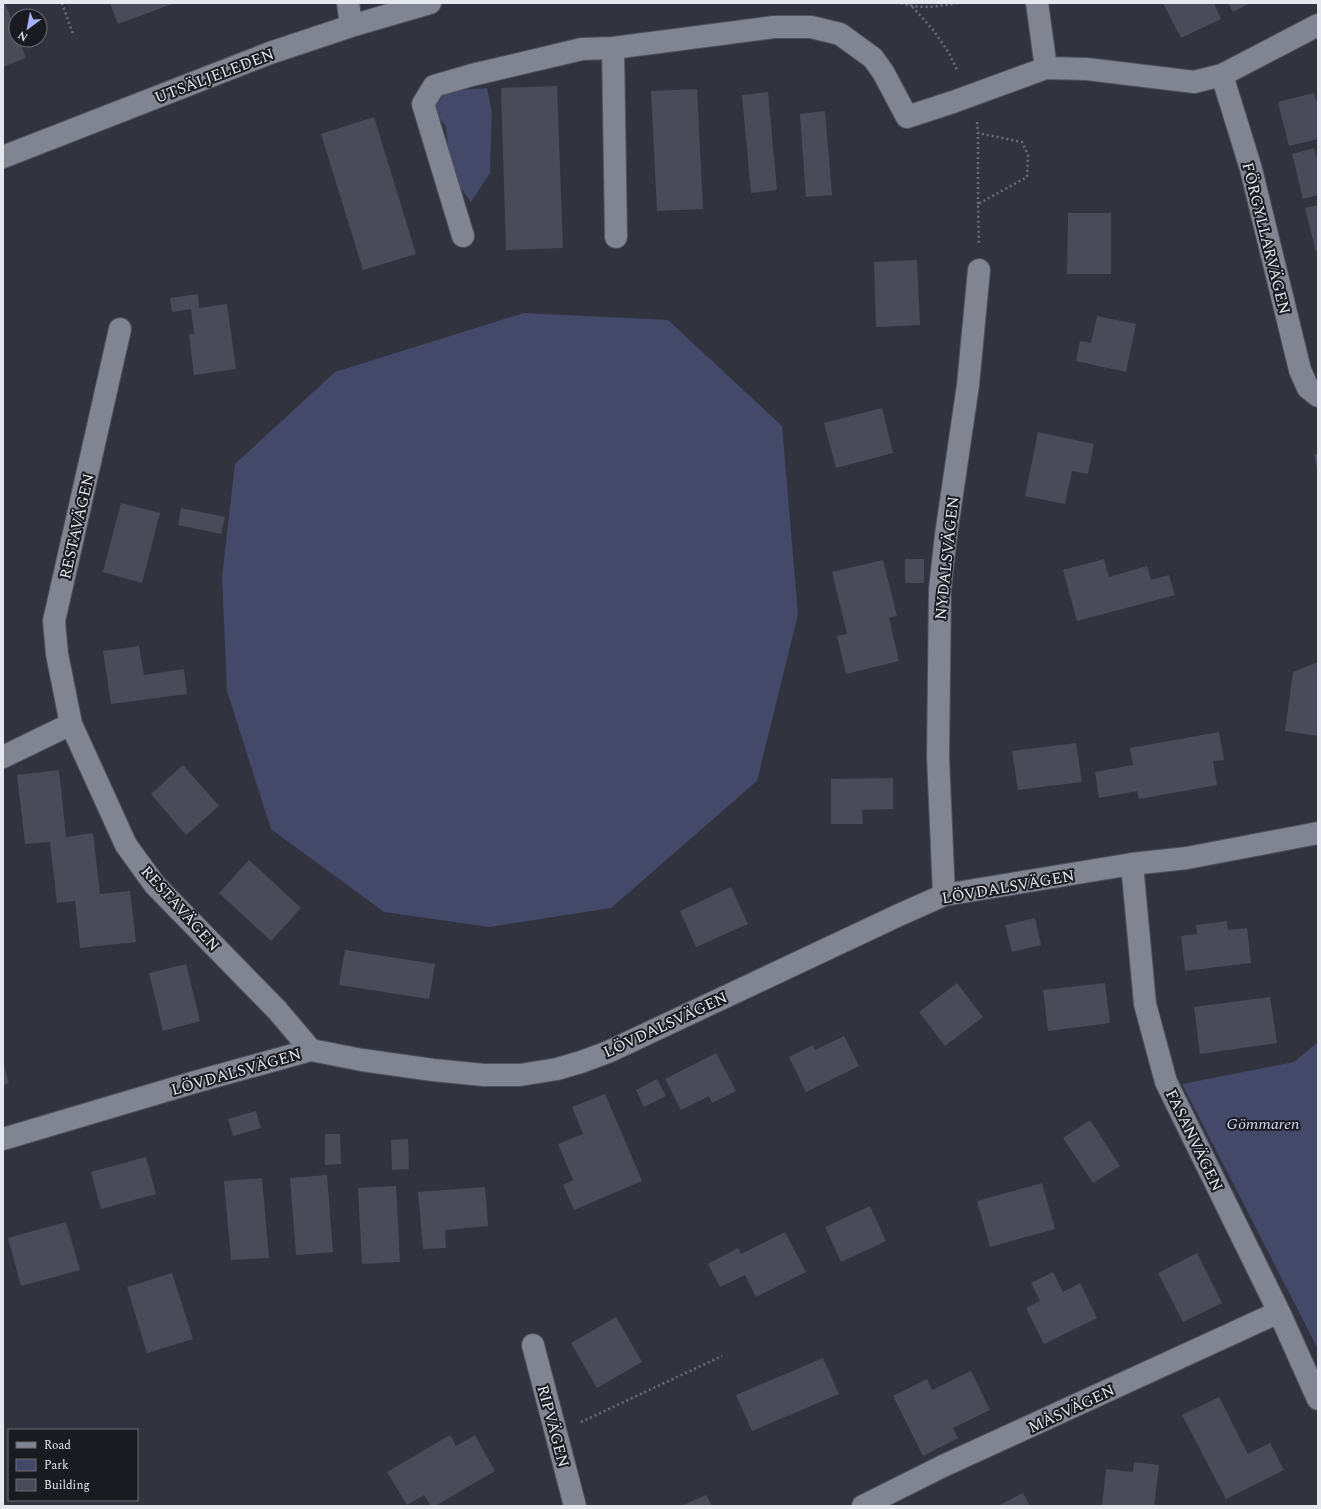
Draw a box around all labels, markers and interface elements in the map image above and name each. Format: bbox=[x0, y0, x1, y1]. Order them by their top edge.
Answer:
north arrow bbox=[8, 8, 48, 48]
text: N bbox=[15, 26, 31, 46]
street label: UTSÄLJELEDEN bbox=[151, 42, 278, 110]
street label: FÖRGYLLARVÄGEN bbox=[1235, 160, 1297, 317]
street label: RESTAVÄGEN bbox=[53, 471, 101, 582]
street label: NYDALSVÄGEN bbox=[929, 495, 965, 621]
street label: RESTAVÄGEN bbox=[135, 860, 225, 957]
street label: LÖVDALSVÄGEN bbox=[940, 863, 1076, 910]
street label: LÖVDALSVÄGEN bbox=[599, 986, 731, 1064]
street label: LÖVDALSVÄGEN bbox=[168, 1042, 304, 1102]
street label: FASANVÄGEN bbox=[1159, 1085, 1229, 1196]
park label: Gömmaren bbox=[1226, 1112, 1300, 1136]
street label: MÅSVÄGEN bbox=[1024, 1378, 1119, 1440]
street label: RIPVÄGEN bbox=[531, 1382, 576, 1470]
legend bbox=[8, 1429, 138, 1501]
text: Road bbox=[44, 1436, 71, 1455]
text: Park bbox=[44, 1456, 69, 1475]
text: Building bbox=[44, 1476, 90, 1495]

